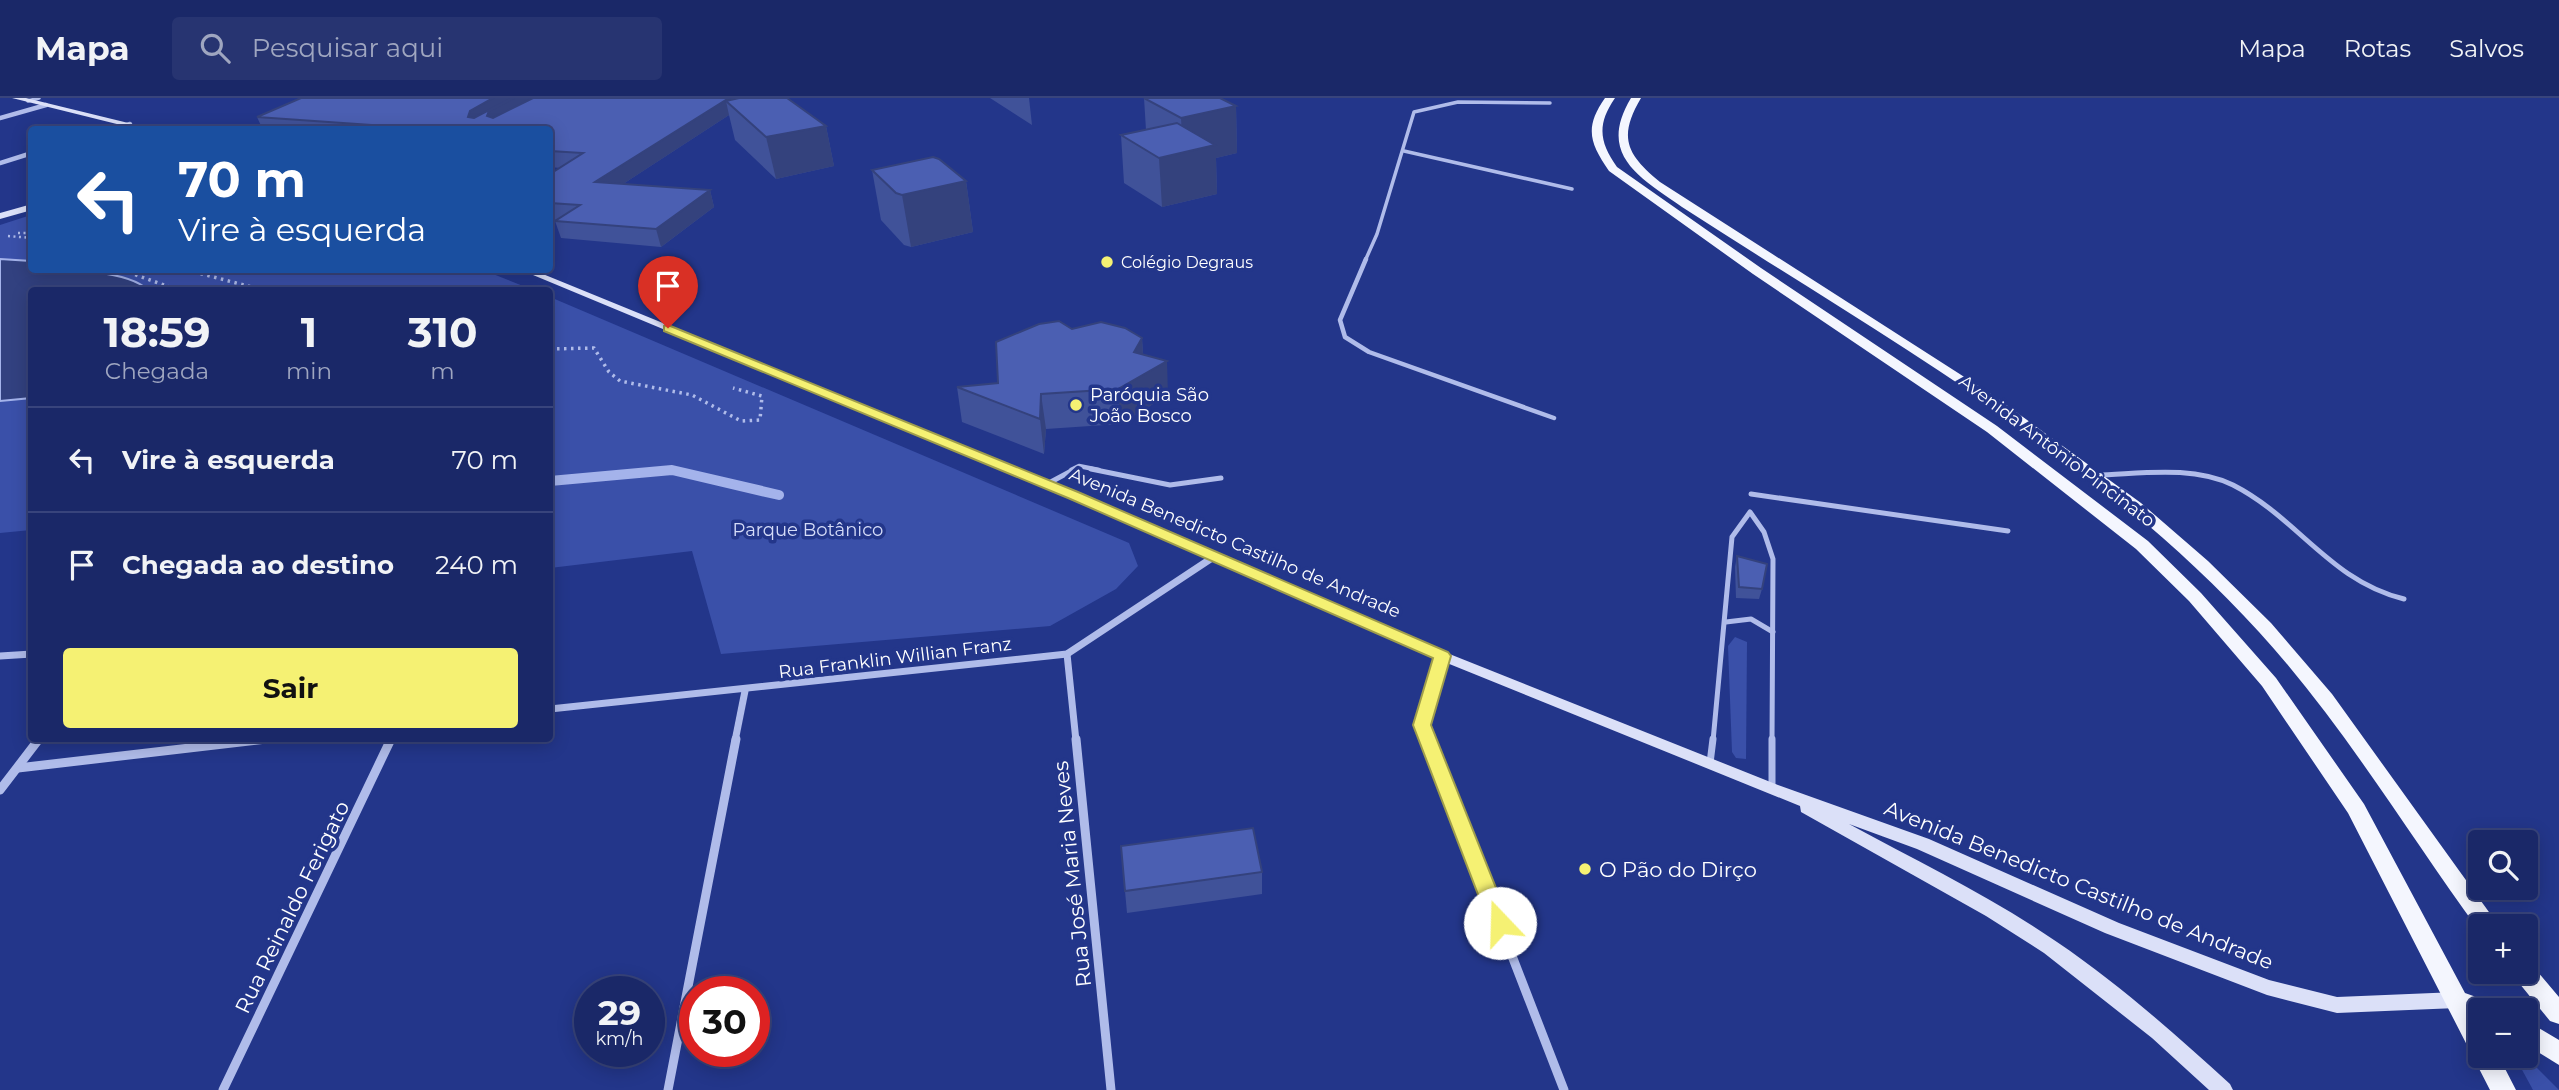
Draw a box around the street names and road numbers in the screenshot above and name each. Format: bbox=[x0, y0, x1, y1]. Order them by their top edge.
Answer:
street label: Avenida Antônio Pincinato bbox=[1955, 370, 2159, 532]
street label: Avenida Benedicto Castilho de Andrade bbox=[1066, 463, 1404, 623]
street label: Rua Franklin Willian Franz bbox=[777, 633, 1013, 683]
street label: Rua José Maria Neves bbox=[1048, 760, 1096, 988]
street label: Avenida Benedicto Castilho de Andrade bbox=[1881, 795, 2277, 975]
street label: Rua Reinaldo Ferigato bbox=[230, 797, 354, 1017]

